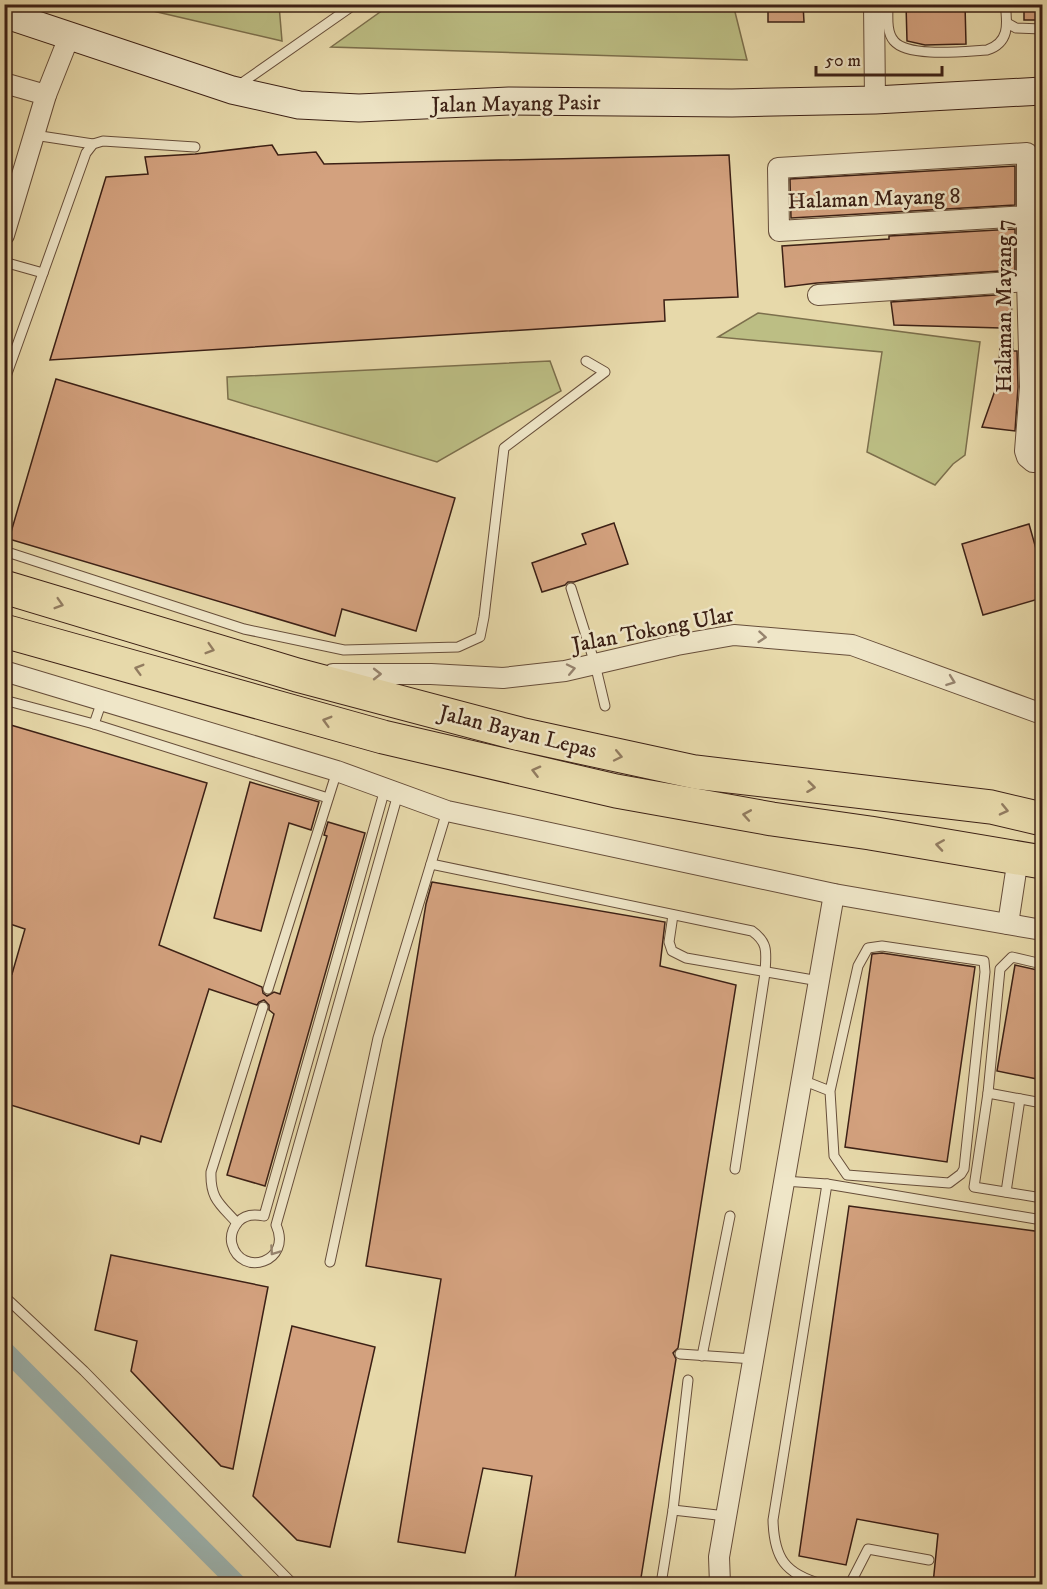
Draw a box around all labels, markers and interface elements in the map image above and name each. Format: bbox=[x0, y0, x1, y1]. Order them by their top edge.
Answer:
scale bar bbox=[816, 39, 942, 77]
text: 50 m bbox=[825, 50, 861, 72]
street label: Jalan Mayang Pasir bbox=[429, 89, 602, 119]
street label: Halaman Mayang 8 bbox=[787, 182, 961, 216]
street label: Halaman Mayang 7 bbox=[991, 219, 1018, 393]
one-way arrow bbox=[53, 597, 64, 609]
street label: Jalan Tokong Ular bbox=[568, 601, 737, 659]
one-way arrow bbox=[757, 630, 767, 643]
one-way arrow bbox=[204, 642, 215, 654]
one-way arrow bbox=[134, 663, 144, 676]
one-way arrow bbox=[566, 664, 576, 677]
one-way arrow bbox=[372, 668, 381, 680]
one-way arrow bbox=[945, 673, 955, 686]
street label: Jalan Bayan Lepas bbox=[434, 699, 600, 765]
one-way arrow bbox=[322, 716, 332, 729]
one-way arrow bbox=[613, 749, 623, 762]
one-way arrow bbox=[531, 766, 541, 779]
one-way arrow bbox=[806, 780, 815, 792]
one-way arrow bbox=[999, 803, 1009, 816]
one-way arrow bbox=[742, 809, 752, 822]
one-way arrow bbox=[935, 839, 944, 851]
one-way arrow bbox=[270, 1245, 281, 1256]

